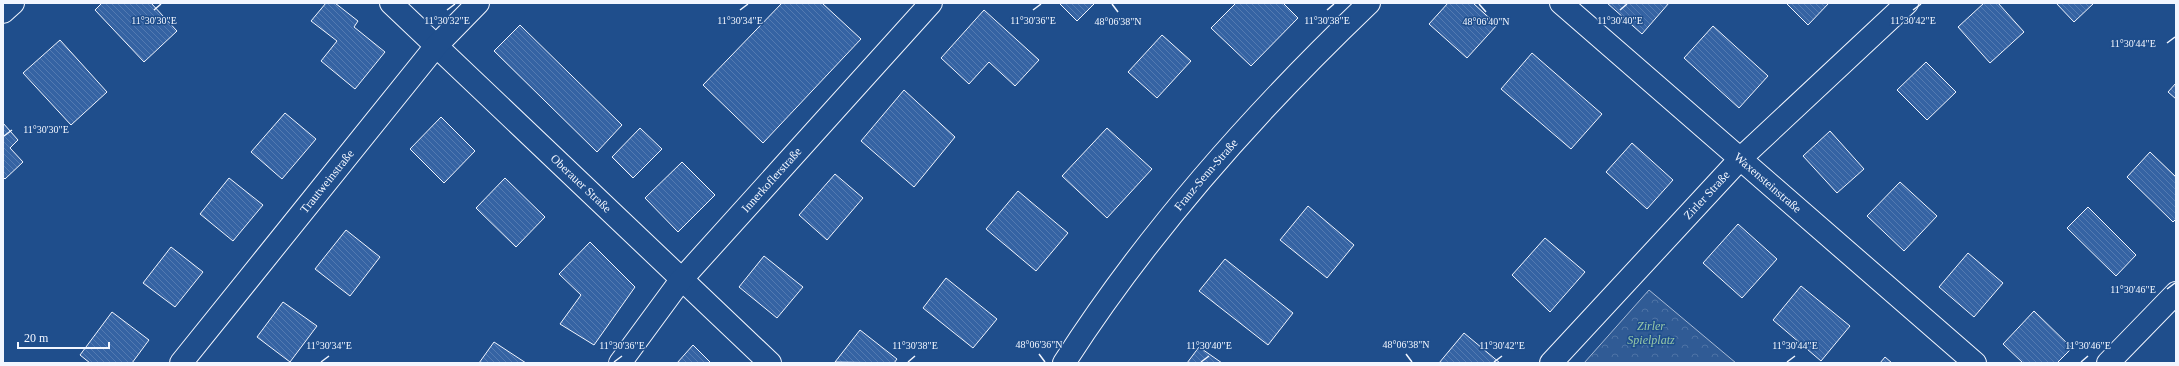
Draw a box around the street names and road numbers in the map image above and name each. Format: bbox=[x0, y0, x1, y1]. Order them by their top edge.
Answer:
street label: Franz-Senn-Straße bbox=[1171, 136, 1241, 213]
street label: Innerkoflerstraße bbox=[739, 144, 804, 215]
street label: Trautweinstraße bbox=[297, 147, 357, 216]
street label: Waxensteinstraße bbox=[1731, 150, 1804, 216]
street label: Oberauer Straße bbox=[548, 151, 614, 215]
street label: Zirler Straße bbox=[1681, 168, 1733, 222]

